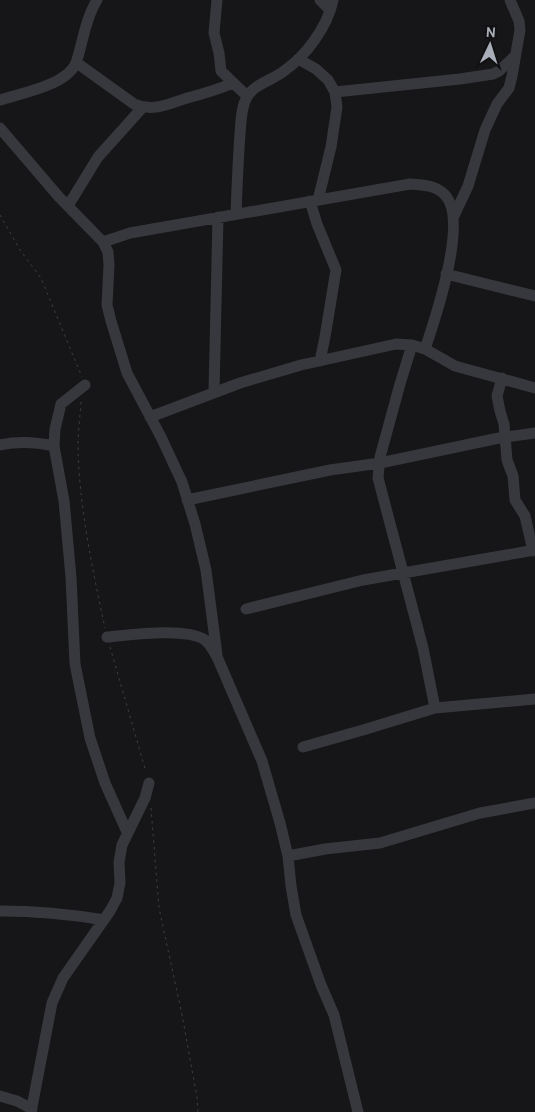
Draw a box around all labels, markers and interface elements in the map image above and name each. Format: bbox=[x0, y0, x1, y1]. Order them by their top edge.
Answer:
north arrow bbox=[465, 20, 515, 70]
text: N bbox=[485, 25, 496, 42]

